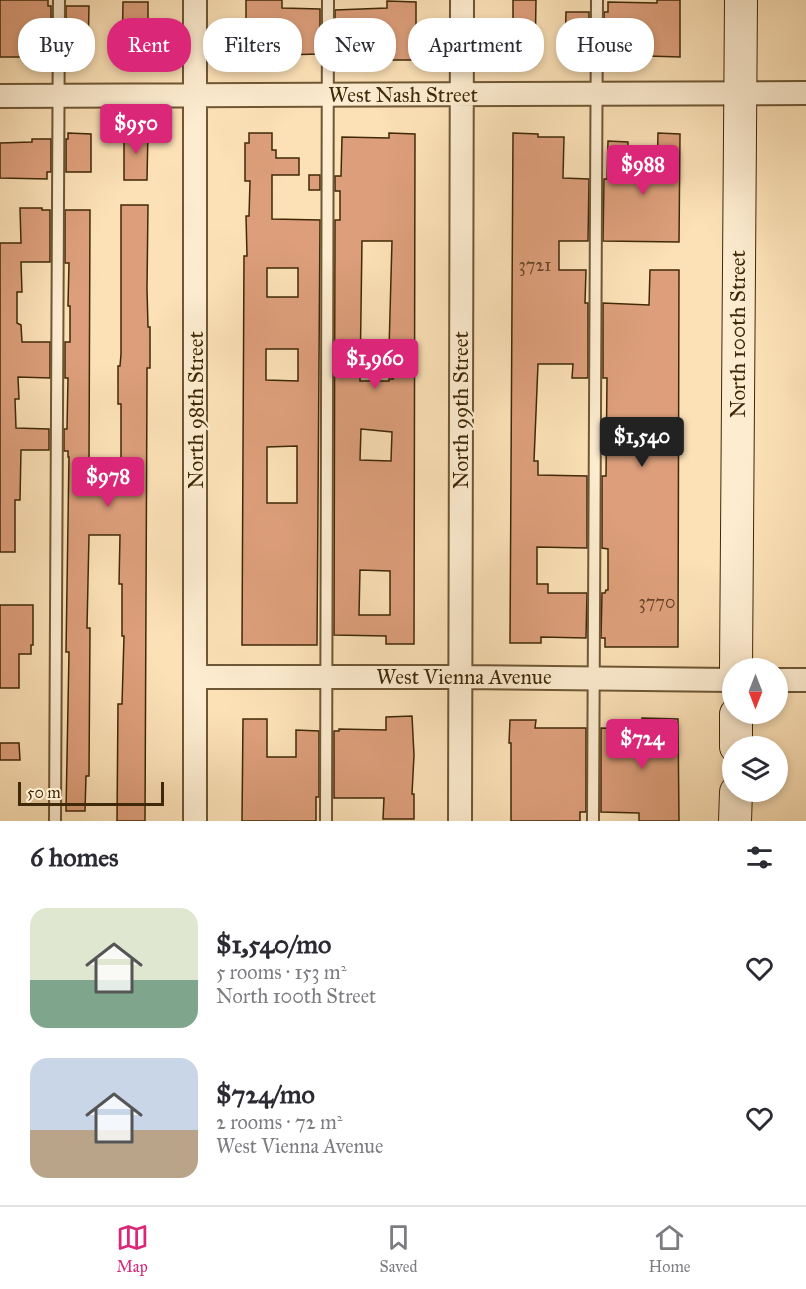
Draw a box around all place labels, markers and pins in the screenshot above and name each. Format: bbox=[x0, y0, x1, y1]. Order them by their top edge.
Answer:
pin: $950 bbox=[100, 104, 172, 155]
pin: $988 bbox=[607, 145, 679, 196]
pin: $1,960 bbox=[326, 339, 424, 390]
pin: $1,540 bbox=[593, 417, 691, 468]
pin: $978 bbox=[72, 457, 144, 508]
pin: $724 bbox=[606, 719, 678, 770]

